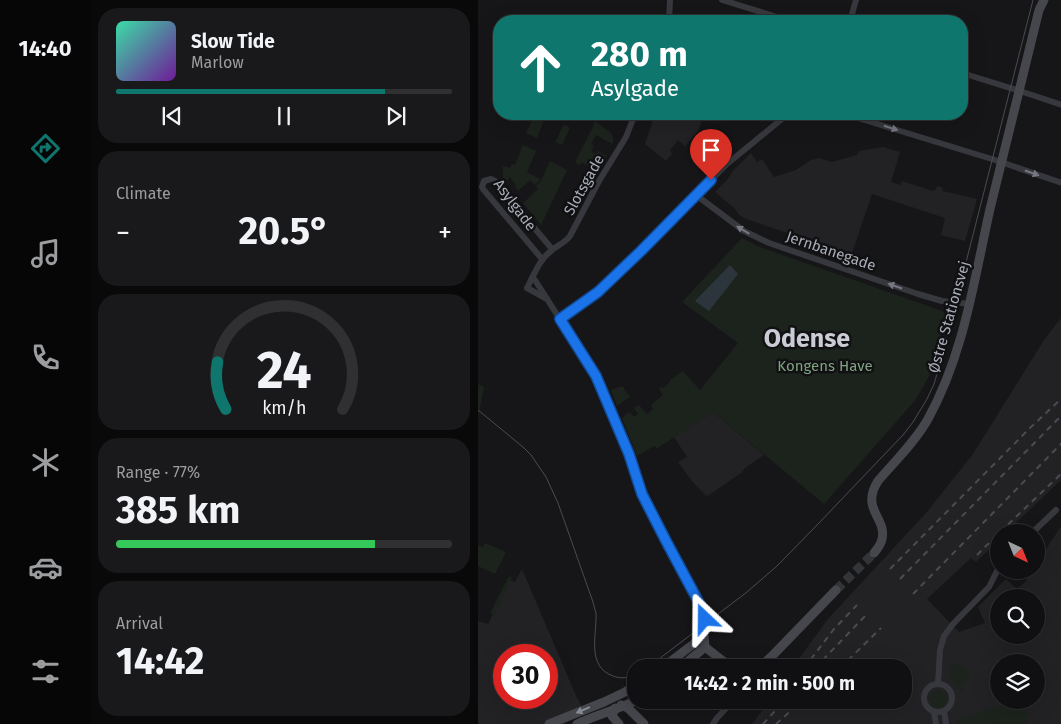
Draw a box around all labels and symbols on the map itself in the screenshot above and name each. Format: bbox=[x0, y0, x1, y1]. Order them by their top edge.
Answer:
one-way arrow bbox=[884, 125, 899, 133]
pin bbox=[690, 129, 732, 180]
street label: Slotsgade bbox=[560, 152, 608, 218]
one-way arrow bbox=[1024, 169, 1039, 177]
street label: Asylgade bbox=[490, 176, 540, 234]
one-way arrow bbox=[737, 225, 750, 234]
street label: Jernbanegade bbox=[784, 227, 878, 275]
street label: Østre Stationsvej bbox=[924, 259, 974, 375]
one-way arrow bbox=[887, 282, 902, 290]
district label: Odense bbox=[764, 324, 850, 354]
park label: Kongens Have bbox=[777, 357, 873, 375]
north arrow bbox=[990, 524, 1046, 579]
position arrow bbox=[678, 592, 730, 644]
speed limit sign: 30 bbox=[493, 644, 558, 709]
one-way arrow bbox=[576, 707, 591, 715]

